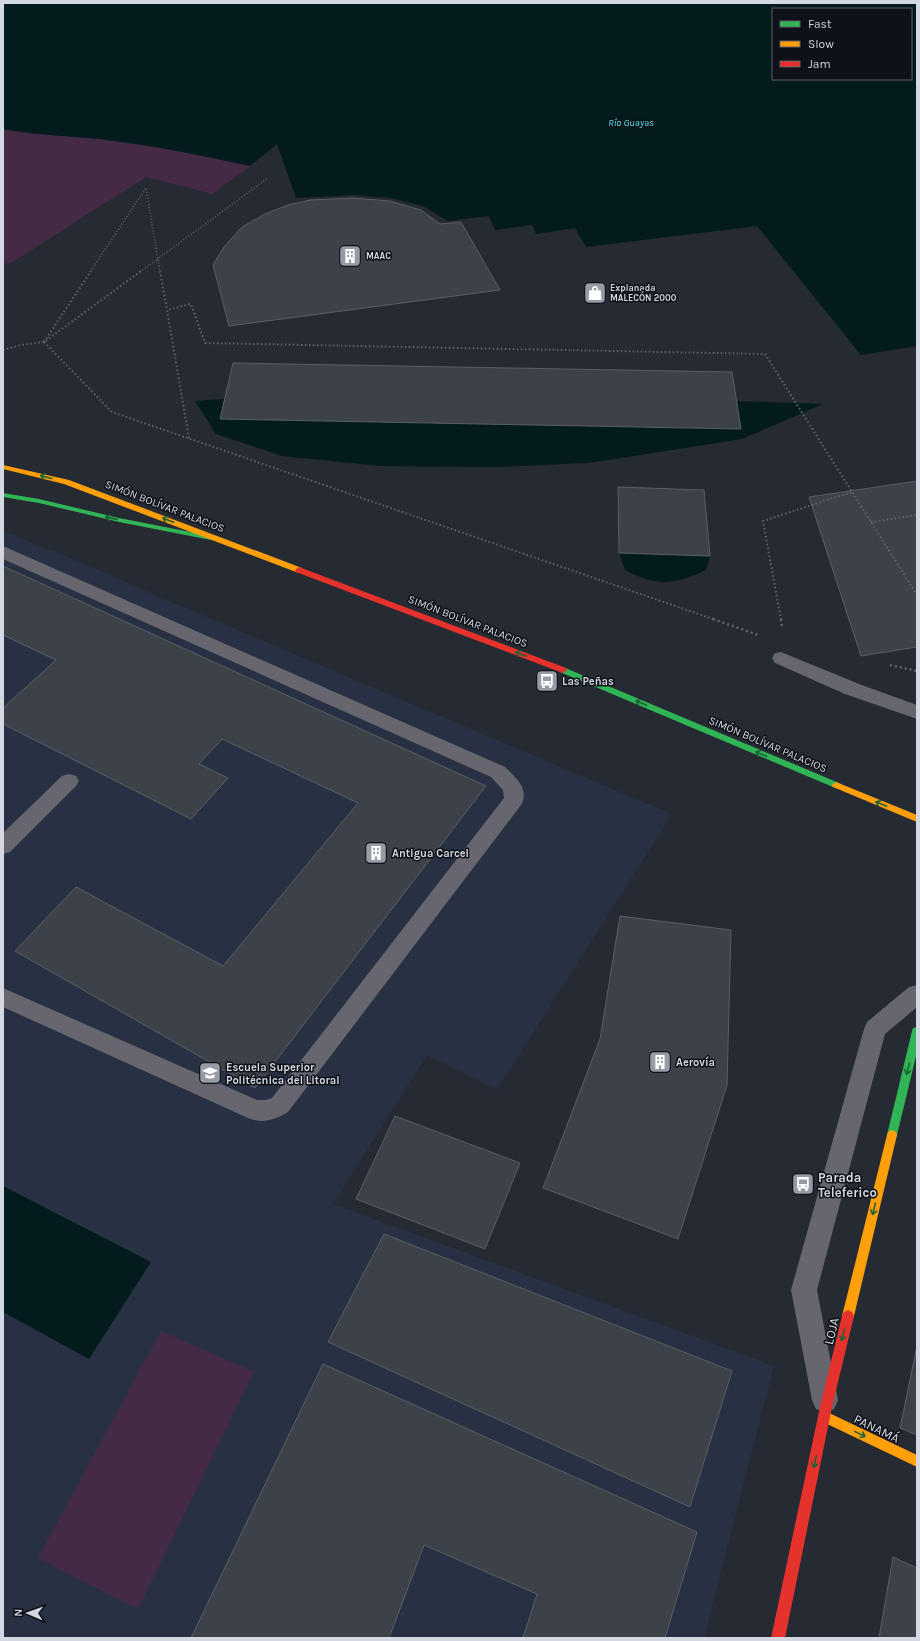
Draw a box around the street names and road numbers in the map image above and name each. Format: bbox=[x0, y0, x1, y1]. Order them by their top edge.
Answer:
street label: SIMÓN BOLÍVAR PALACIOS bbox=[103, 476, 227, 535]
street label: SIMÓN BOLÍVAR PALACIOS bbox=[406, 591, 530, 650]
street label: SIMÓN BOLÍVAR PALACIOS bbox=[707, 712, 830, 775]
street label: LOJA bbox=[821, 1316, 842, 1346]
street label: PANAMÁ bbox=[851, 1409, 903, 1446]

